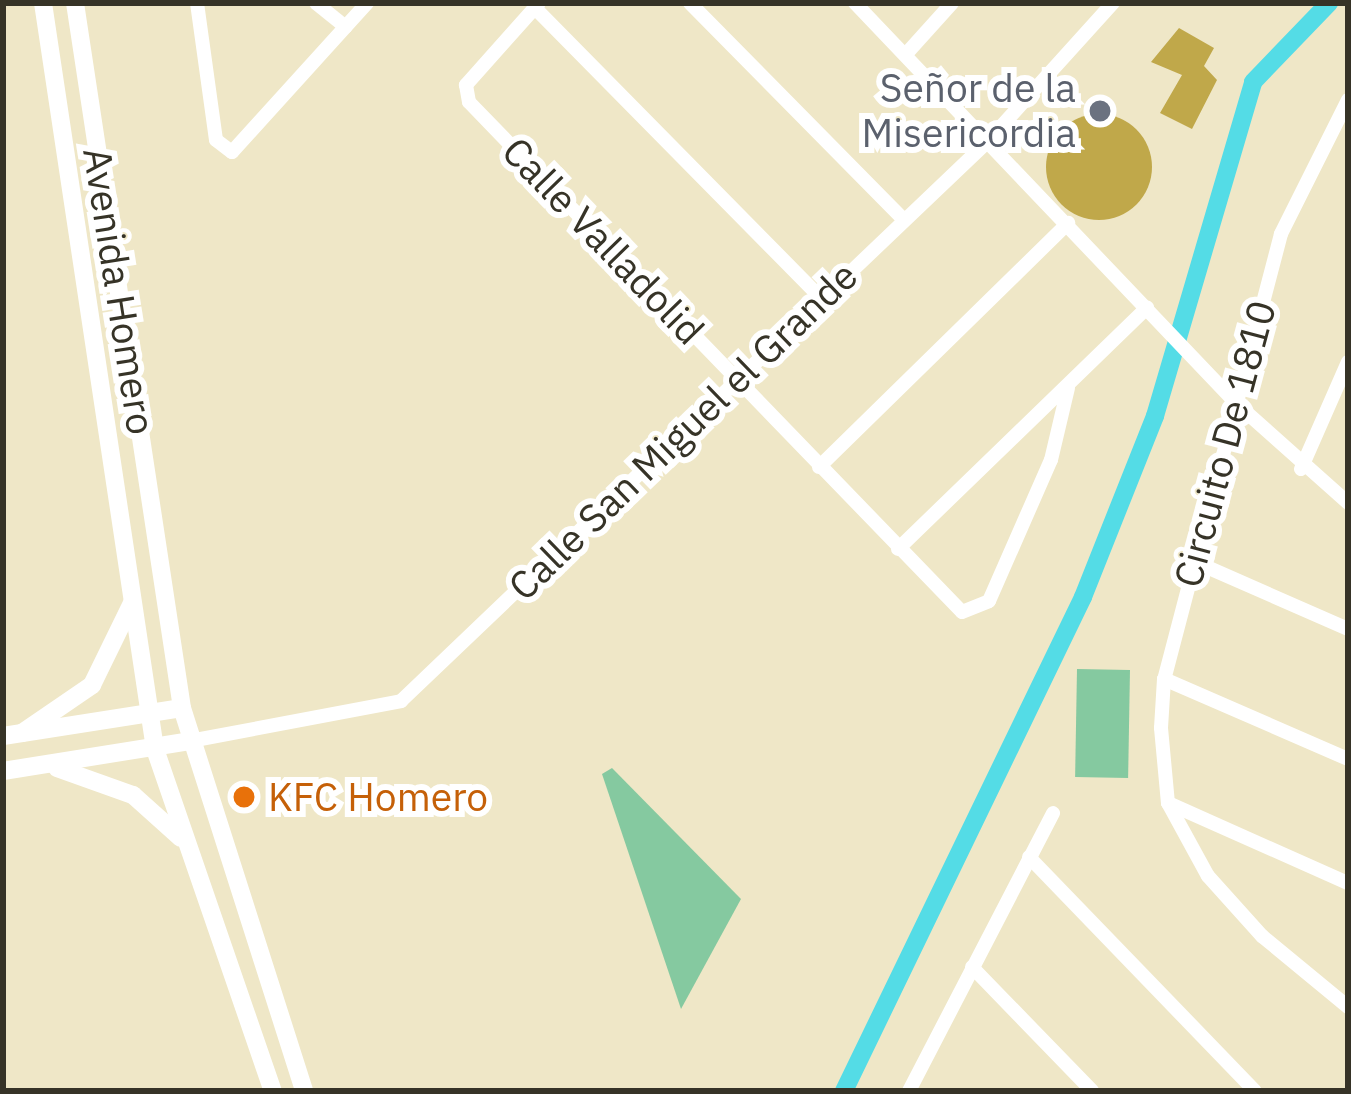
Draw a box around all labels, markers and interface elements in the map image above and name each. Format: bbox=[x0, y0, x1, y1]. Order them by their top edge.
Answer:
place label: Señor de la Misericordia bbox=[862, 66, 1076, 157]
marker: Señor de la Misericordia bbox=[1087, 98, 1113, 124]
street label: Calle Valladolid bbox=[493, 128, 713, 354]
street label: Avenida Homero bbox=[73, 144, 165, 438]
street label: Calle San Miguel el Grande bbox=[499, 252, 867, 610]
street label: Circuito De 1810 bbox=[1164, 296, 1286, 592]
place label: KFC Homero bbox=[268, 774, 488, 820]
marker: KFC Homero bbox=[231, 784, 257, 810]

